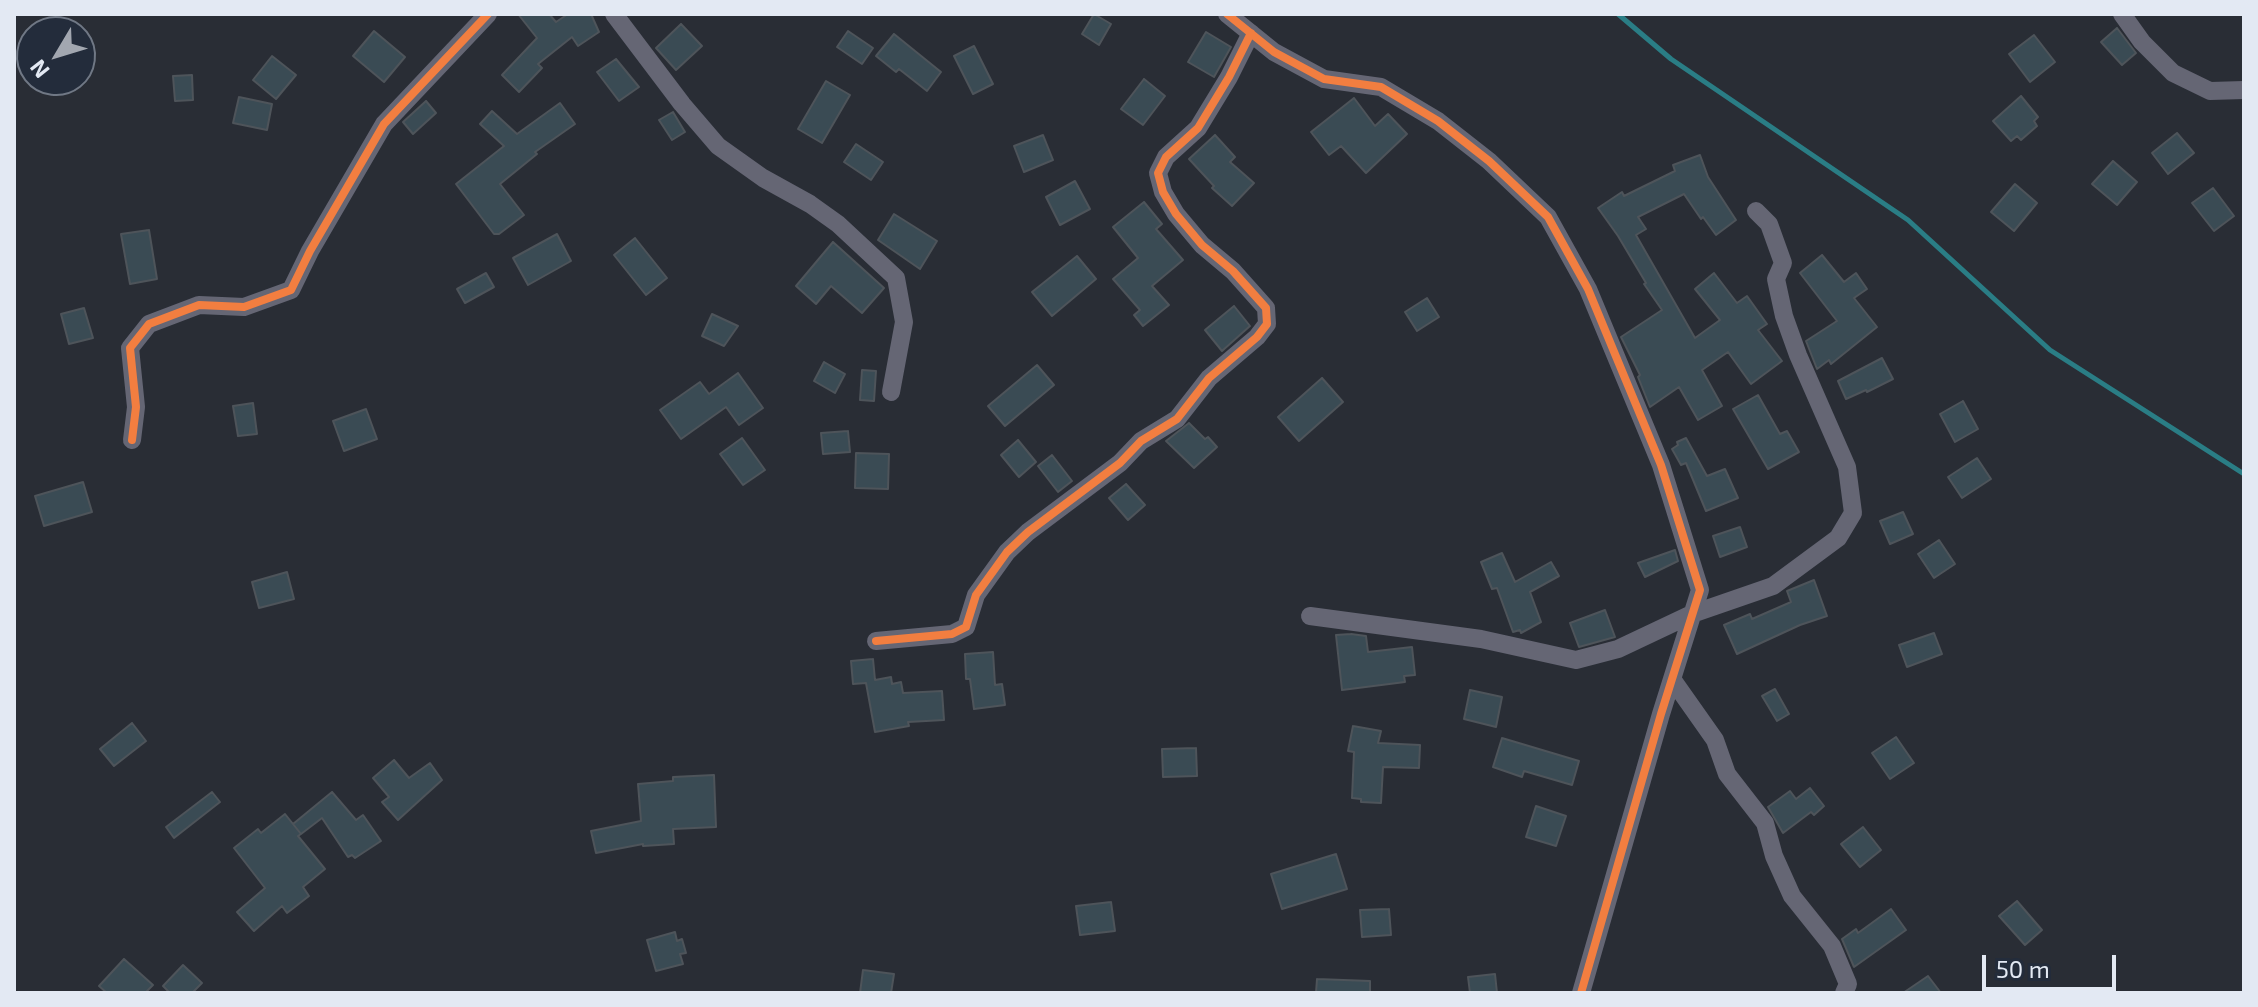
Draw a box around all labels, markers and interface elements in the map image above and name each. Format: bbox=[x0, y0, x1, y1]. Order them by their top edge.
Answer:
north arrow bbox=[16, 16, 96, 96]
text: N bbox=[24, 55, 54, 84]
scale bar bbox=[1986, 939, 2120, 989]
text: 50 m bbox=[1996, 954, 2050, 983]

